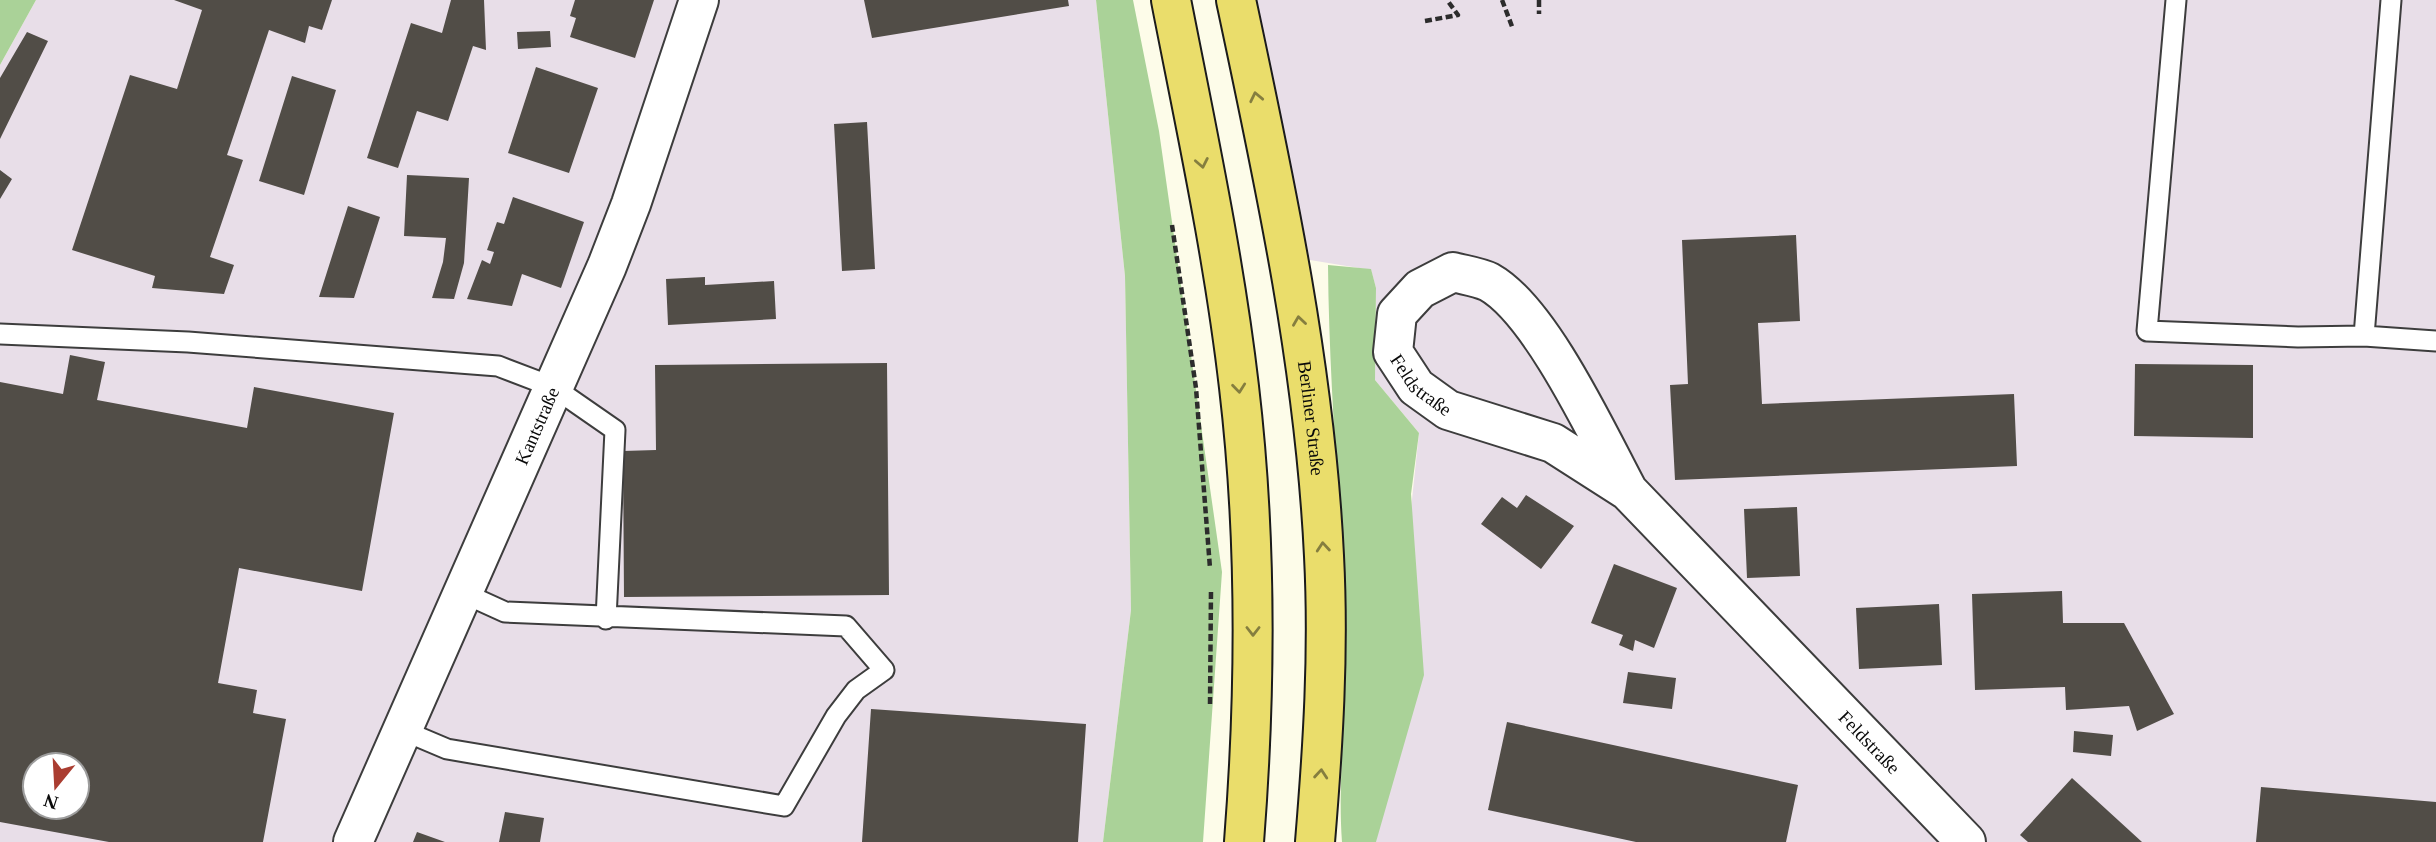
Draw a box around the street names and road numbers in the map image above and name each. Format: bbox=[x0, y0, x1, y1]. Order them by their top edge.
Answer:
street label: Feldstraße bbox=[1387, 350, 1456, 420]
street label: Berliner Straße bbox=[1294, 359, 1329, 476]
street label: Kantstraße bbox=[510, 384, 563, 468]
street label: Feldstraße bbox=[1835, 706, 1905, 778]

